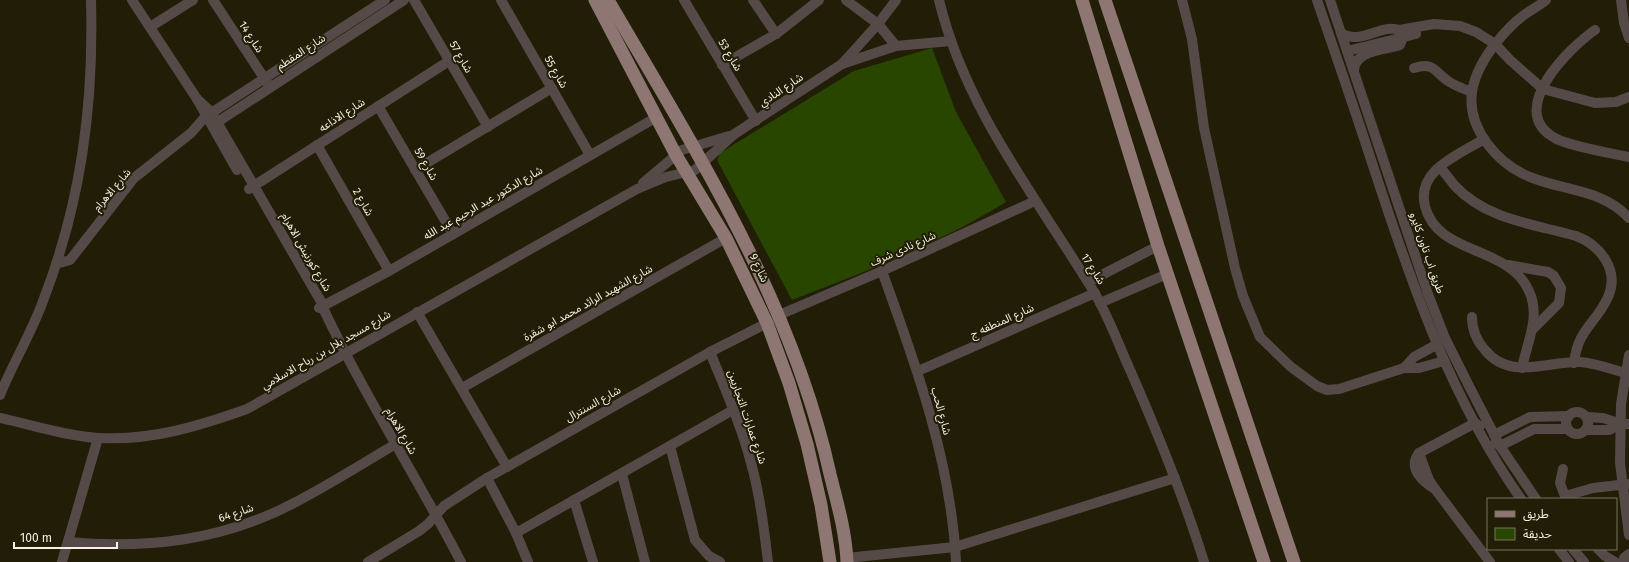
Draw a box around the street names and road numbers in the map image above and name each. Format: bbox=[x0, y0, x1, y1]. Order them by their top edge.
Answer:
street label: شارع 14 bbox=[235, 19, 266, 56]
street label: شارع المقطم bbox=[274, 31, 329, 74]
street label: شارع 53 bbox=[714, 37, 745, 74]
street label: شارع 57 bbox=[446, 39, 475, 76]
street label: شارع 55 bbox=[541, 53, 571, 91]
street label: شارع النادي bbox=[756, 70, 807, 112]
street label: شارع الاذاعه bbox=[317, 95, 368, 135]
street label: شارع 59 bbox=[411, 145, 441, 183]
street label: شارع الدكتور عبد الرحيم عبد الله bbox=[421, 163, 546, 244]
street label: شارع الاهرام bbox=[90, 166, 135, 215]
street label: شارع 2 bbox=[349, 186, 376, 219]
street label: شارع كورنيش الاهرام bbox=[277, 210, 334, 295]
street label: طريق اب تاون كايرو bbox=[1407, 211, 1447, 295]
street label: شارع نادى شرف bbox=[868, 229, 939, 270]
street label: شارع 17 bbox=[1077, 251, 1108, 288]
street label: شارع 9 bbox=[746, 252, 771, 285]
street label: شارع الشهيد الرائد محمد ابو شقرة bbox=[521, 262, 656, 345]
street label: شارع المنطقه ج bbox=[968, 301, 1037, 342]
street label: شارع مسجد بلال بن رباح الاسلامي bbox=[259, 307, 395, 395]
street label: شارع عمارات التجاريين bbox=[724, 368, 769, 466]
street label: شارع السنترال bbox=[563, 383, 624, 425]
street label: شارع الحب bbox=[927, 386, 954, 437]
street label: شارع الاهرام bbox=[382, 405, 420, 457]
street label: شارع 64 bbox=[217, 501, 256, 526]

